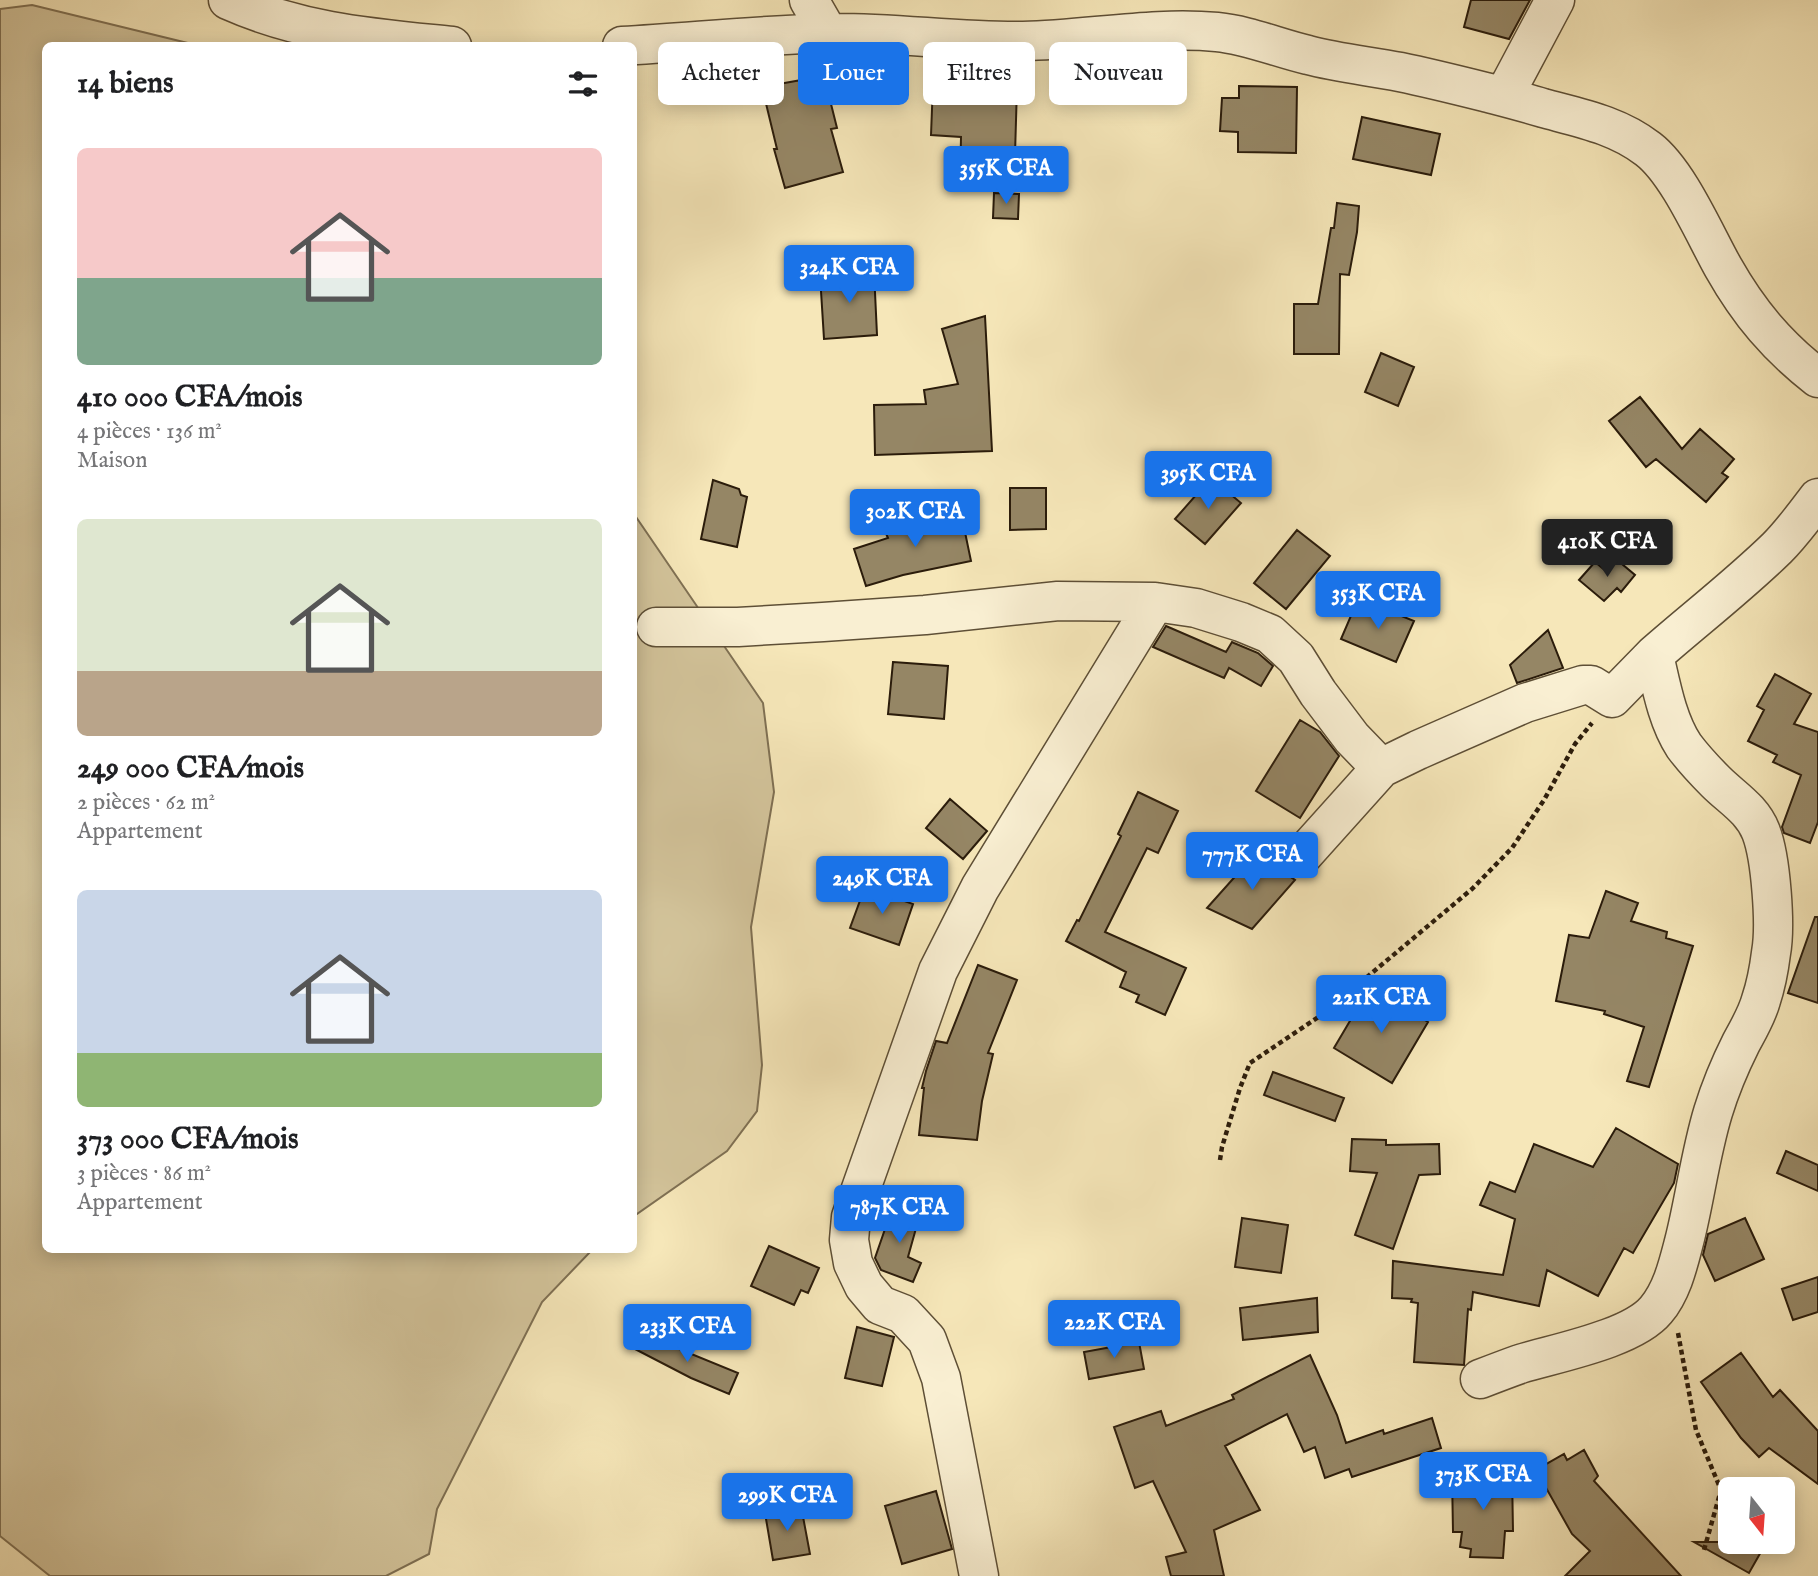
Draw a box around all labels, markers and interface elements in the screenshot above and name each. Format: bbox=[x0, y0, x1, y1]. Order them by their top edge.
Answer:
chip: Acheter bbox=[658, 42, 784, 105]
chip: Louer bbox=[798, 42, 909, 105]
chip: Filtres bbox=[923, 42, 1035, 105]
chip: Nouveau bbox=[1049, 42, 1187, 105]
text: 14 biens bbox=[77, 65, 174, 103]
icon: filters bbox=[564, 65, 602, 103]
pin: 355K CFA bbox=[934, 146, 1078, 206]
text: 355K CFA bbox=[960, 154, 1052, 183]
icon: home bbox=[277, 194, 403, 320]
pin: 324K CFA bbox=[777, 246, 921, 305]
text: 324K CFA bbox=[800, 253, 898, 282]
text: 410 000 CFA/mois bbox=[77, 379, 303, 417]
text: 4 pièces · 136 m² bbox=[77, 417, 222, 446]
text: Maison bbox=[77, 446, 147, 475]
pin: 395K CFA bbox=[1136, 452, 1280, 511]
text: 395K CFA bbox=[1161, 459, 1255, 488]
pin: 302K CFA bbox=[843, 490, 987, 549]
text: 302K CFA bbox=[866, 497, 964, 526]
pin: 410K CFA bbox=[1535, 520, 1679, 579]
text: 410K CFA bbox=[1558, 527, 1656, 556]
icon: home bbox=[277, 565, 403, 691]
pin: 353K CFA bbox=[1306, 572, 1450, 631]
text: 353K CFA bbox=[1331, 579, 1425, 608]
text: 249 000 CFA/mois bbox=[77, 750, 304, 788]
text: 2 pièces · 62 m² bbox=[77, 788, 215, 817]
text: Appartement bbox=[77, 817, 203, 846]
pin: 777K CFA bbox=[1180, 832, 1324, 892]
text: 777K CFA bbox=[1202, 840, 1302, 869]
pin: 249K CFA bbox=[810, 856, 954, 916]
text: 249K CFA bbox=[832, 864, 932, 893]
icon: home bbox=[277, 936, 403, 1062]
pin: 221K CFA bbox=[1309, 976, 1453, 1035]
text: 221K CFA bbox=[1332, 983, 1430, 1012]
text: 373 000 CFA/mois bbox=[77, 1121, 299, 1159]
text: 3 pièces · 86 m² bbox=[77, 1159, 211, 1188]
pin: 787K CFA bbox=[827, 1186, 971, 1245]
text: Appartement bbox=[77, 1188, 203, 1217]
text: 787K CFA bbox=[850, 1193, 948, 1222]
pin: 222K CFA bbox=[1042, 1300, 1186, 1360]
pin: 233K CFA bbox=[615, 1304, 759, 1364]
text: 222K CFA bbox=[1064, 1308, 1164, 1337]
text: 233K CFA bbox=[639, 1312, 735, 1341]
pin: 373K CFA bbox=[1411, 1452, 1555, 1512]
text: 373K CFA bbox=[1435, 1460, 1531, 1489]
pin: 299K CFA bbox=[715, 1474, 859, 1533]
north arrow bbox=[1718, 1477, 1796, 1554]
map controls bbox=[1718, 1477, 1795, 1554]
text: 299K CFA bbox=[738, 1481, 836, 1510]

